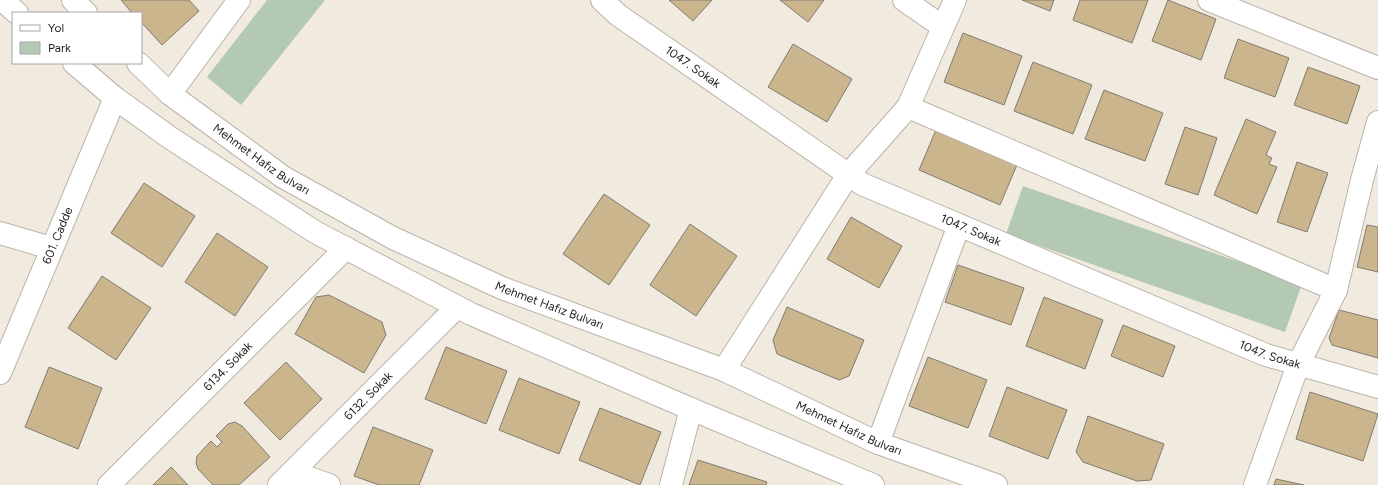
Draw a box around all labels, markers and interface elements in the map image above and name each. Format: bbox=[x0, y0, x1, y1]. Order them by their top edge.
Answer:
legend bbox=[12, 12, 142, 64]
text: Yol bbox=[48, 21, 64, 35]
text: Park bbox=[48, 41, 71, 55]
street label: 1047. Sokak bbox=[663, 43, 723, 91]
street label: Mehmet Hafız Bulvarı bbox=[210, 121, 312, 197]
street label: 601. Cadde bbox=[39, 205, 76, 266]
street label: 1047. Sokak bbox=[939, 211, 1003, 249]
street label: Mehmet Hafız Bulvarı bbox=[493, 279, 606, 332]
street label: 1047. Sokak bbox=[1237, 337, 1302, 372]
street label: 6134. Sokak bbox=[200, 339, 255, 394]
street label: 6132. Sokak bbox=[341, 369, 395, 423]
street label: Mehmet Hafız Bulvarı bbox=[794, 398, 904, 458]

